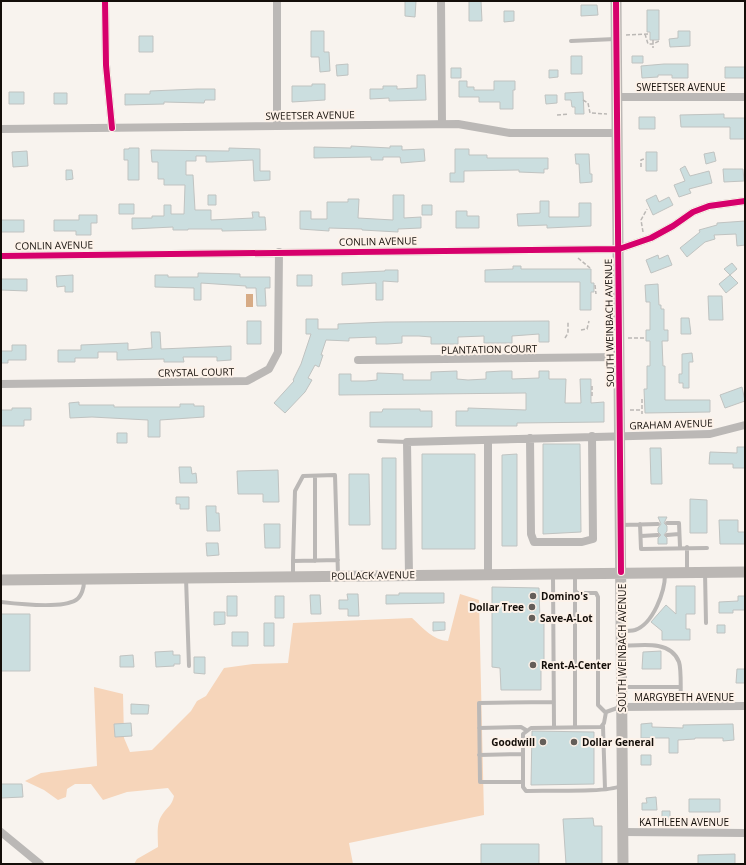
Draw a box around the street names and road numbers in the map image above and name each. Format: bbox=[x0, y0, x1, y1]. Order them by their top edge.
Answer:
street label: SWEETSER AVENUE bbox=[636, 80, 726, 94]
street label: SWEETSER AVENUE bbox=[265, 107, 355, 123]
street label: CONLIN AVENUE bbox=[339, 233, 417, 249]
street label: CONLIN AVENUE bbox=[15, 237, 93, 253]
street label: SOUTH WEINBACH AVENUE bbox=[601, 259, 617, 387]
street label: PLANTATION COURT bbox=[441, 341, 538, 357]
street label: CRYSTAL COURT bbox=[158, 364, 235, 380]
street label: GRAHAM AVENUE bbox=[629, 416, 713, 432]
street label: POLLACK AVENUE bbox=[331, 567, 415, 583]
street label: SOUTH WEINBACH AVENUE bbox=[615, 584, 629, 712]
street label: MARGYBETH AVENUE bbox=[634, 690, 734, 704]
street label: KATHLEEN AVENUE bbox=[639, 815, 729, 829]

